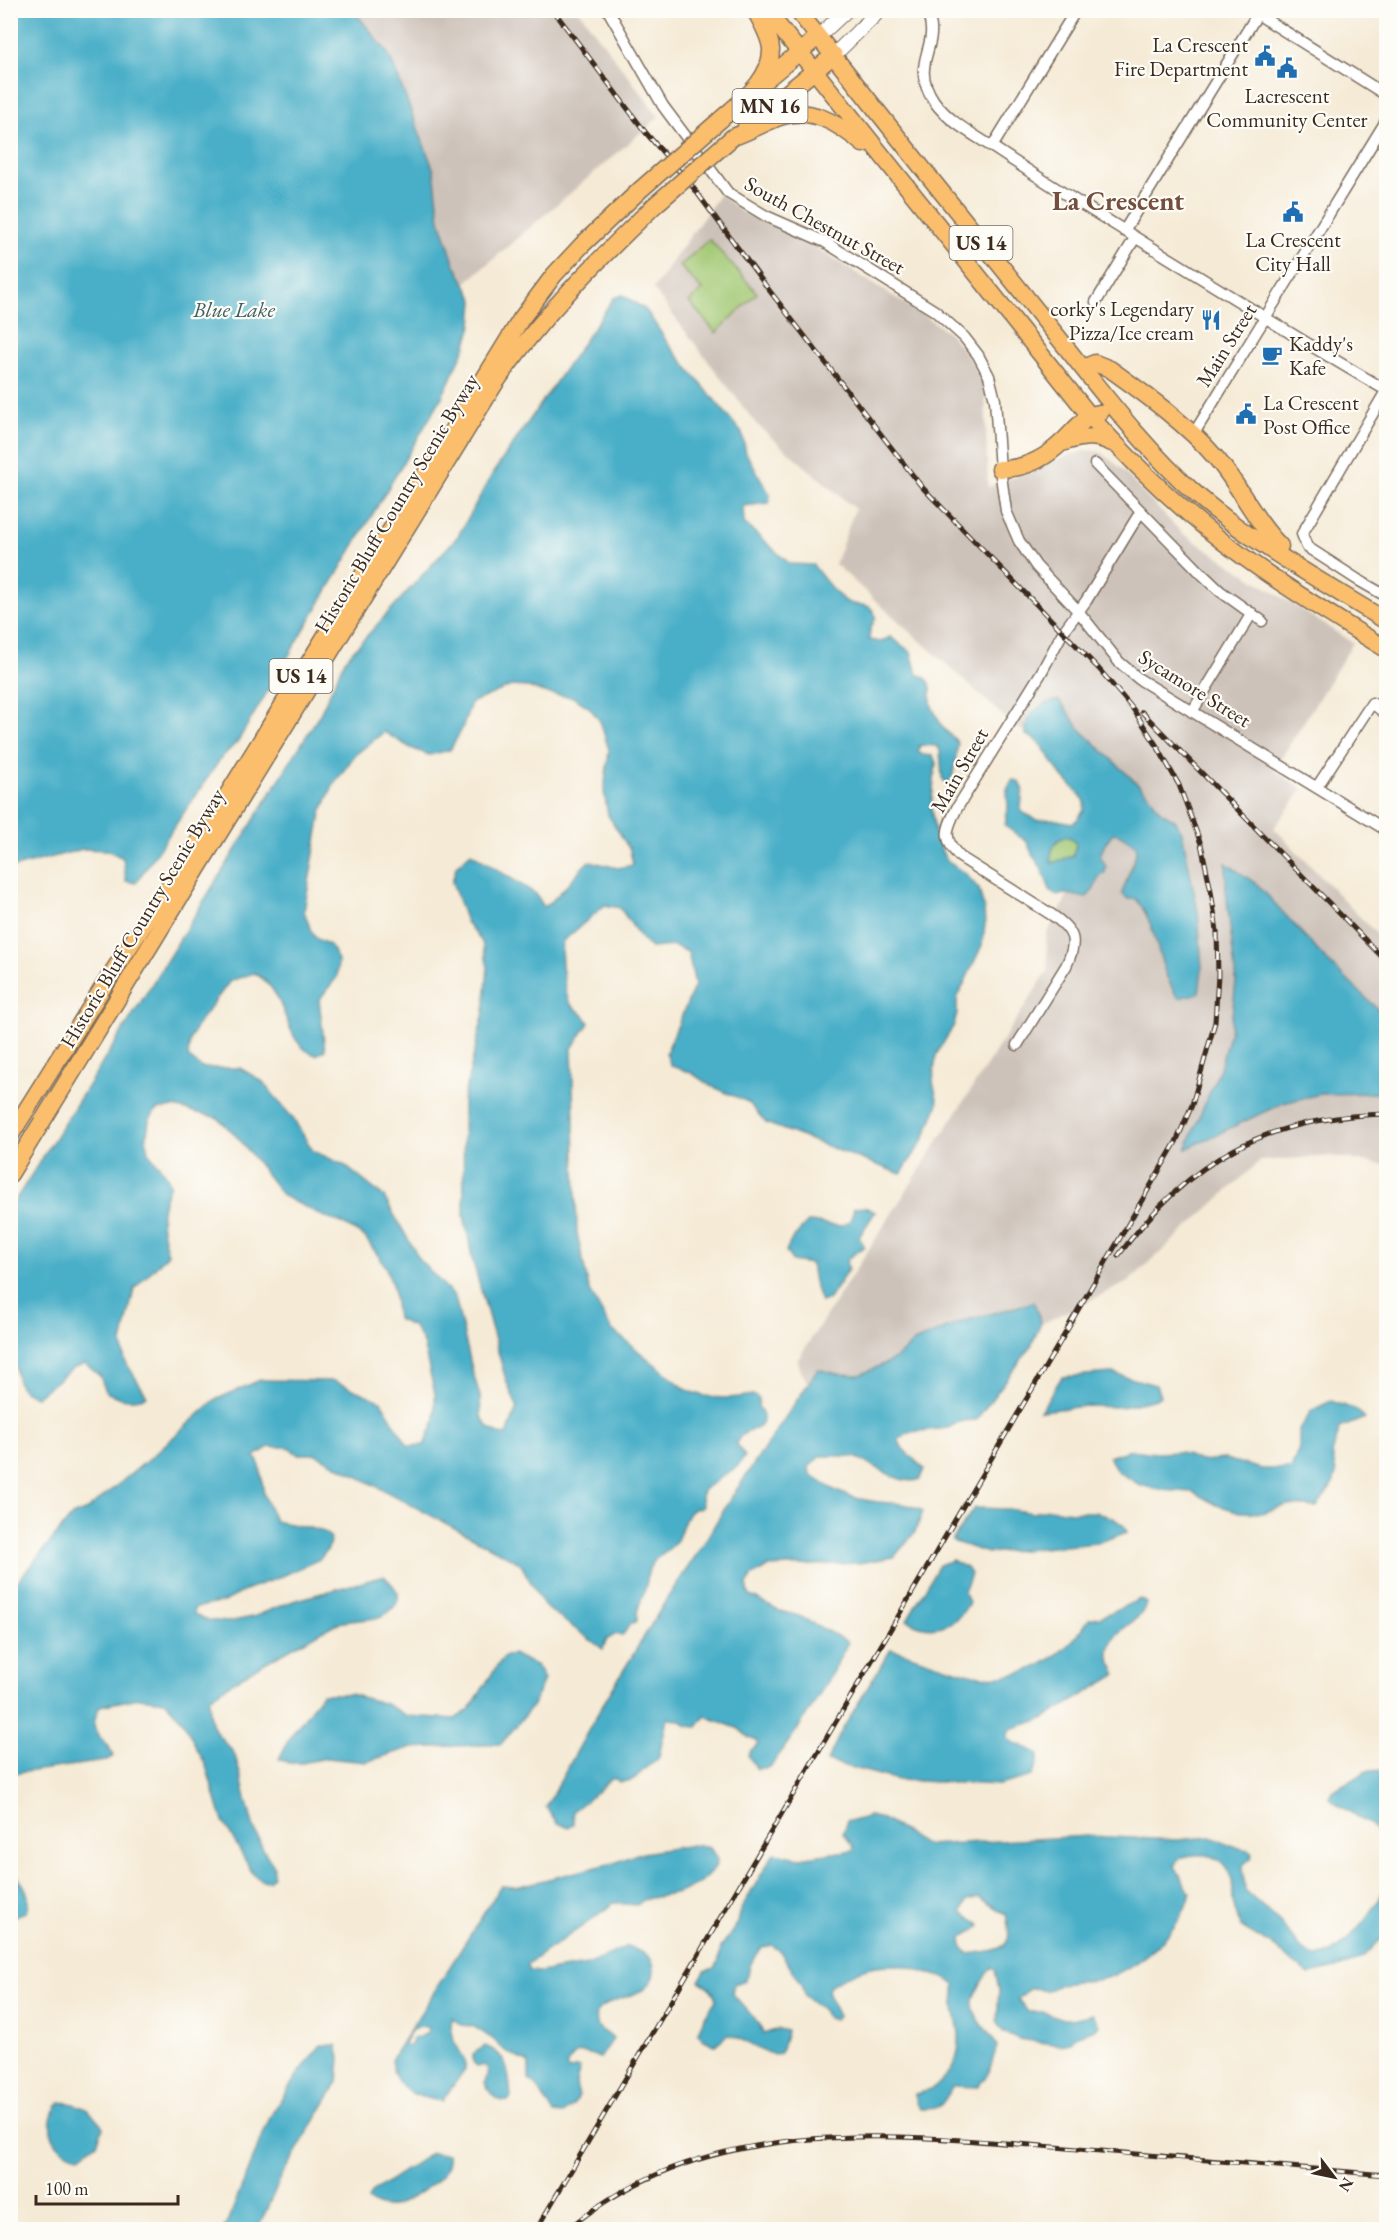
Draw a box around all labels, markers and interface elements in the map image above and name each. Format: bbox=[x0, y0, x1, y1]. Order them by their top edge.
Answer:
place label: La Crescent Fire Department bbox=[1114, 31, 1248, 82]
public building icon: La Crescent Fire Department bbox=[1253, 44, 1277, 68]
public building icon: Lacrescent Community Center bbox=[1275, 56, 1299, 80]
place label: Lacrescent Community Center bbox=[1206, 82, 1368, 133]
road number: MN 16 bbox=[732, 89, 808, 123]
street label: South Chestnut Street bbox=[740, 170, 910, 280]
district label: La Crescent bbox=[1052, 183, 1184, 218]
public building icon: La Crescent City Hall bbox=[1281, 200, 1305, 224]
road number: US 14 bbox=[950, 226, 1012, 260]
place label: La Crescent City Hall bbox=[1245, 226, 1341, 277]
water label: Blue Lake bbox=[192, 295, 276, 324]
place label: corky's Legendary Pizza/Ice cream bbox=[1050, 295, 1195, 346]
street label: Main Street bbox=[1190, 298, 1262, 392]
restaurant icon: corky's Legendary Pizza/Ice cream bbox=[1199, 308, 1223, 332]
place label: Kaddy's Kafe bbox=[1289, 330, 1353, 381]
cafe icon: Kaddy's Kafe bbox=[1260, 343, 1284, 367]
street label: Historic Bluff Country Scenic Byway bbox=[308, 368, 485, 638]
place label: La Crescent Post Office bbox=[1263, 389, 1359, 440]
public building icon: La Crescent Post Office bbox=[1234, 402, 1258, 426]
street label: Sycamore Street bbox=[1134, 643, 1256, 733]
road number: US 14 bbox=[270, 659, 332, 693]
street label: Main Street bbox=[924, 722, 994, 817]
street label: Historic Bluff Country Scenic Byway bbox=[54, 783, 231, 1053]
north arrow bbox=[1304, 2147, 1364, 2207]
scale bar bbox=[36, 2168, 178, 2206]
text: N bbox=[1334, 2174, 1359, 2196]
text: 100 m bbox=[45, 2177, 89, 2200]

